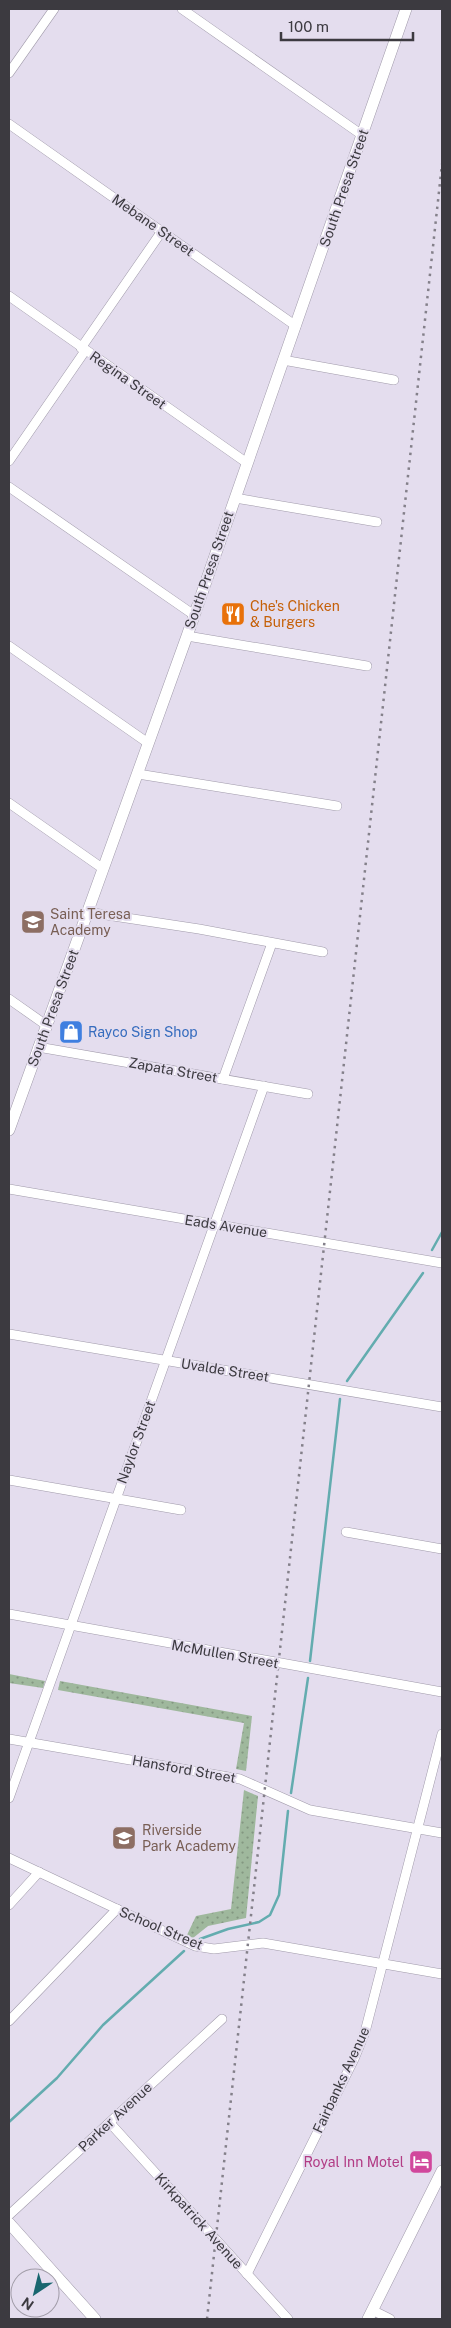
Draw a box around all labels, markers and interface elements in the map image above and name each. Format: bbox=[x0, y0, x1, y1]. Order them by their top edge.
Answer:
scale bar bbox=[281, 10, 414, 42]
text: 100 m bbox=[288, 18, 329, 35]
street label: South Presa Street bbox=[316, 127, 372, 249]
street label: Mebane Street bbox=[109, 191, 197, 259]
street label: Regina Street bbox=[87, 348, 169, 412]
street label: South Presa Street bbox=[181, 509, 237, 631]
place label: Che's Chicken & Burgers bbox=[250, 598, 340, 630]
restaurant icon: Che's Chicken & Burgers bbox=[220, 601, 246, 627]
place label: Saint Teresa Academy bbox=[50, 906, 131, 938]
school or university icon: Saint Teresa Academy bbox=[20, 909, 46, 935]
street label: South Presa Street bbox=[24, 947, 82, 1069]
shop icon: Rayco Sign Shop bbox=[58, 1019, 84, 1045]
place label: Rayco Sign Shop bbox=[88, 1024, 198, 1040]
street label: Zapata Street bbox=[127, 1054, 219, 1086]
street label: Eads Avenue bbox=[184, 1212, 268, 1240]
street label: Uvalde Street bbox=[180, 1355, 270, 1385]
street label: Naylor Street bbox=[114, 1398, 158, 1486]
street label: McMullen Street bbox=[170, 1637, 280, 1671]
street label: Hansford Street bbox=[131, 1752, 237, 1786]
place label: Riverside Park Academy bbox=[142, 1822, 236, 1854]
school or university icon: Riverside Park Academy bbox=[111, 1825, 137, 1851]
street label: School Street bbox=[117, 1903, 205, 1953]
street label: Fairbanks Avenue bbox=[309, 2024, 373, 2136]
street label: Parker Avenue bbox=[75, 2079, 155, 2155]
hotel icon: Royal Inn Motel bbox=[408, 2149, 434, 2175]
place label: Royal Inn Motel bbox=[303, 2154, 404, 2170]
street label: Kirkpatrick Avenue bbox=[152, 2170, 246, 2272]
north arrow bbox=[10, 2268, 60, 2318]
text: N bbox=[18, 2294, 37, 2313]

